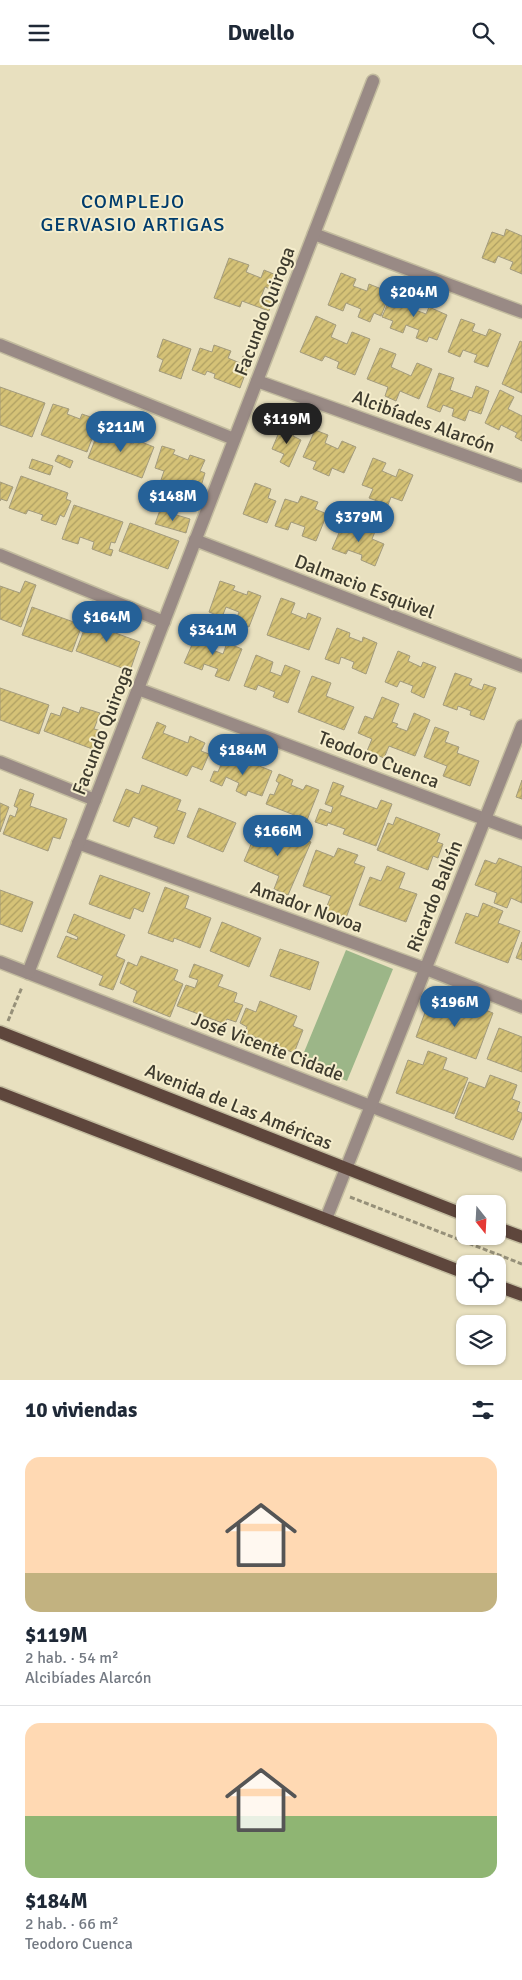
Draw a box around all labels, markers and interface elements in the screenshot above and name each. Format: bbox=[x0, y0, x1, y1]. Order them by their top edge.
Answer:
icon: menu bbox=[25, 19, 53, 47]
text: Dwello bbox=[228, 19, 294, 46]
icon: search bbox=[469, 19, 497, 47]
district label: COMPLEJO GERVASIO ARTIGAS bbox=[41, 189, 226, 237]
street label: Facundo Quiroga bbox=[229, 243, 301, 379]
pin: $204M bbox=[379, 275, 449, 318]
text: $204M bbox=[390, 282, 438, 302]
street label: Alcibíades Alarcón bbox=[349, 385, 498, 459]
pin: $119M bbox=[252, 403, 322, 445]
text: $119M bbox=[263, 409, 311, 429]
pin: $211M bbox=[86, 411, 156, 453]
text: $211M bbox=[97, 417, 145, 437]
pin: $148M bbox=[138, 479, 208, 522]
text: $148M bbox=[149, 486, 197, 506]
pin: $379M bbox=[324, 501, 394, 543]
text: $379M bbox=[335, 507, 383, 527]
street label: Dalmacio Esquivel bbox=[291, 549, 438, 625]
pin: $164M bbox=[72, 601, 142, 643]
text: $164M bbox=[83, 607, 131, 627]
pin: $341M bbox=[178, 613, 248, 656]
text: $341M bbox=[189, 620, 237, 640]
street label: Facundo Quiroga bbox=[67, 662, 139, 798]
street label: Teodoro Cuenca bbox=[315, 726, 443, 794]
pin: $184M bbox=[208, 733, 278, 776]
text: $184M bbox=[219, 740, 267, 760]
pin: $166M bbox=[243, 815, 313, 857]
text: $166M bbox=[254, 821, 302, 841]
street label: Ricardo Balbín bbox=[402, 837, 468, 956]
street label: Amador Novoa bbox=[247, 875, 366, 938]
pin: $196M bbox=[420, 985, 490, 1028]
text: $196M bbox=[431, 992, 479, 1012]
street label: José Vicente Cidade bbox=[188, 1007, 347, 1087]
street label: Avenida de Las Américas bbox=[141, 1058, 336, 1155]
north arrow bbox=[456, 1195, 506, 1245]
map controls bbox=[456, 1195, 506, 1365]
button: locate bbox=[456, 1255, 506, 1305]
button: layers bbox=[456, 1315, 506, 1365]
icon: filters bbox=[469, 1396, 497, 1424]
text: 10 viviendas bbox=[25, 1397, 137, 1423]
icon: home bbox=[216, 1490, 306, 1580]
text: $119M bbox=[25, 1622, 88, 1648]
text: 2 hab. · 54 m² bbox=[25, 1648, 119, 1668]
text: Alcibíades Alarcón bbox=[25, 1668, 152, 1688]
icon: home bbox=[216, 1755, 306, 1845]
text: $184M bbox=[25, 1888, 88, 1914]
text: 2 hab. · 66 m² bbox=[25, 1914, 119, 1934]
text: Teodoro Cuenca bbox=[25, 1934, 133, 1954]

